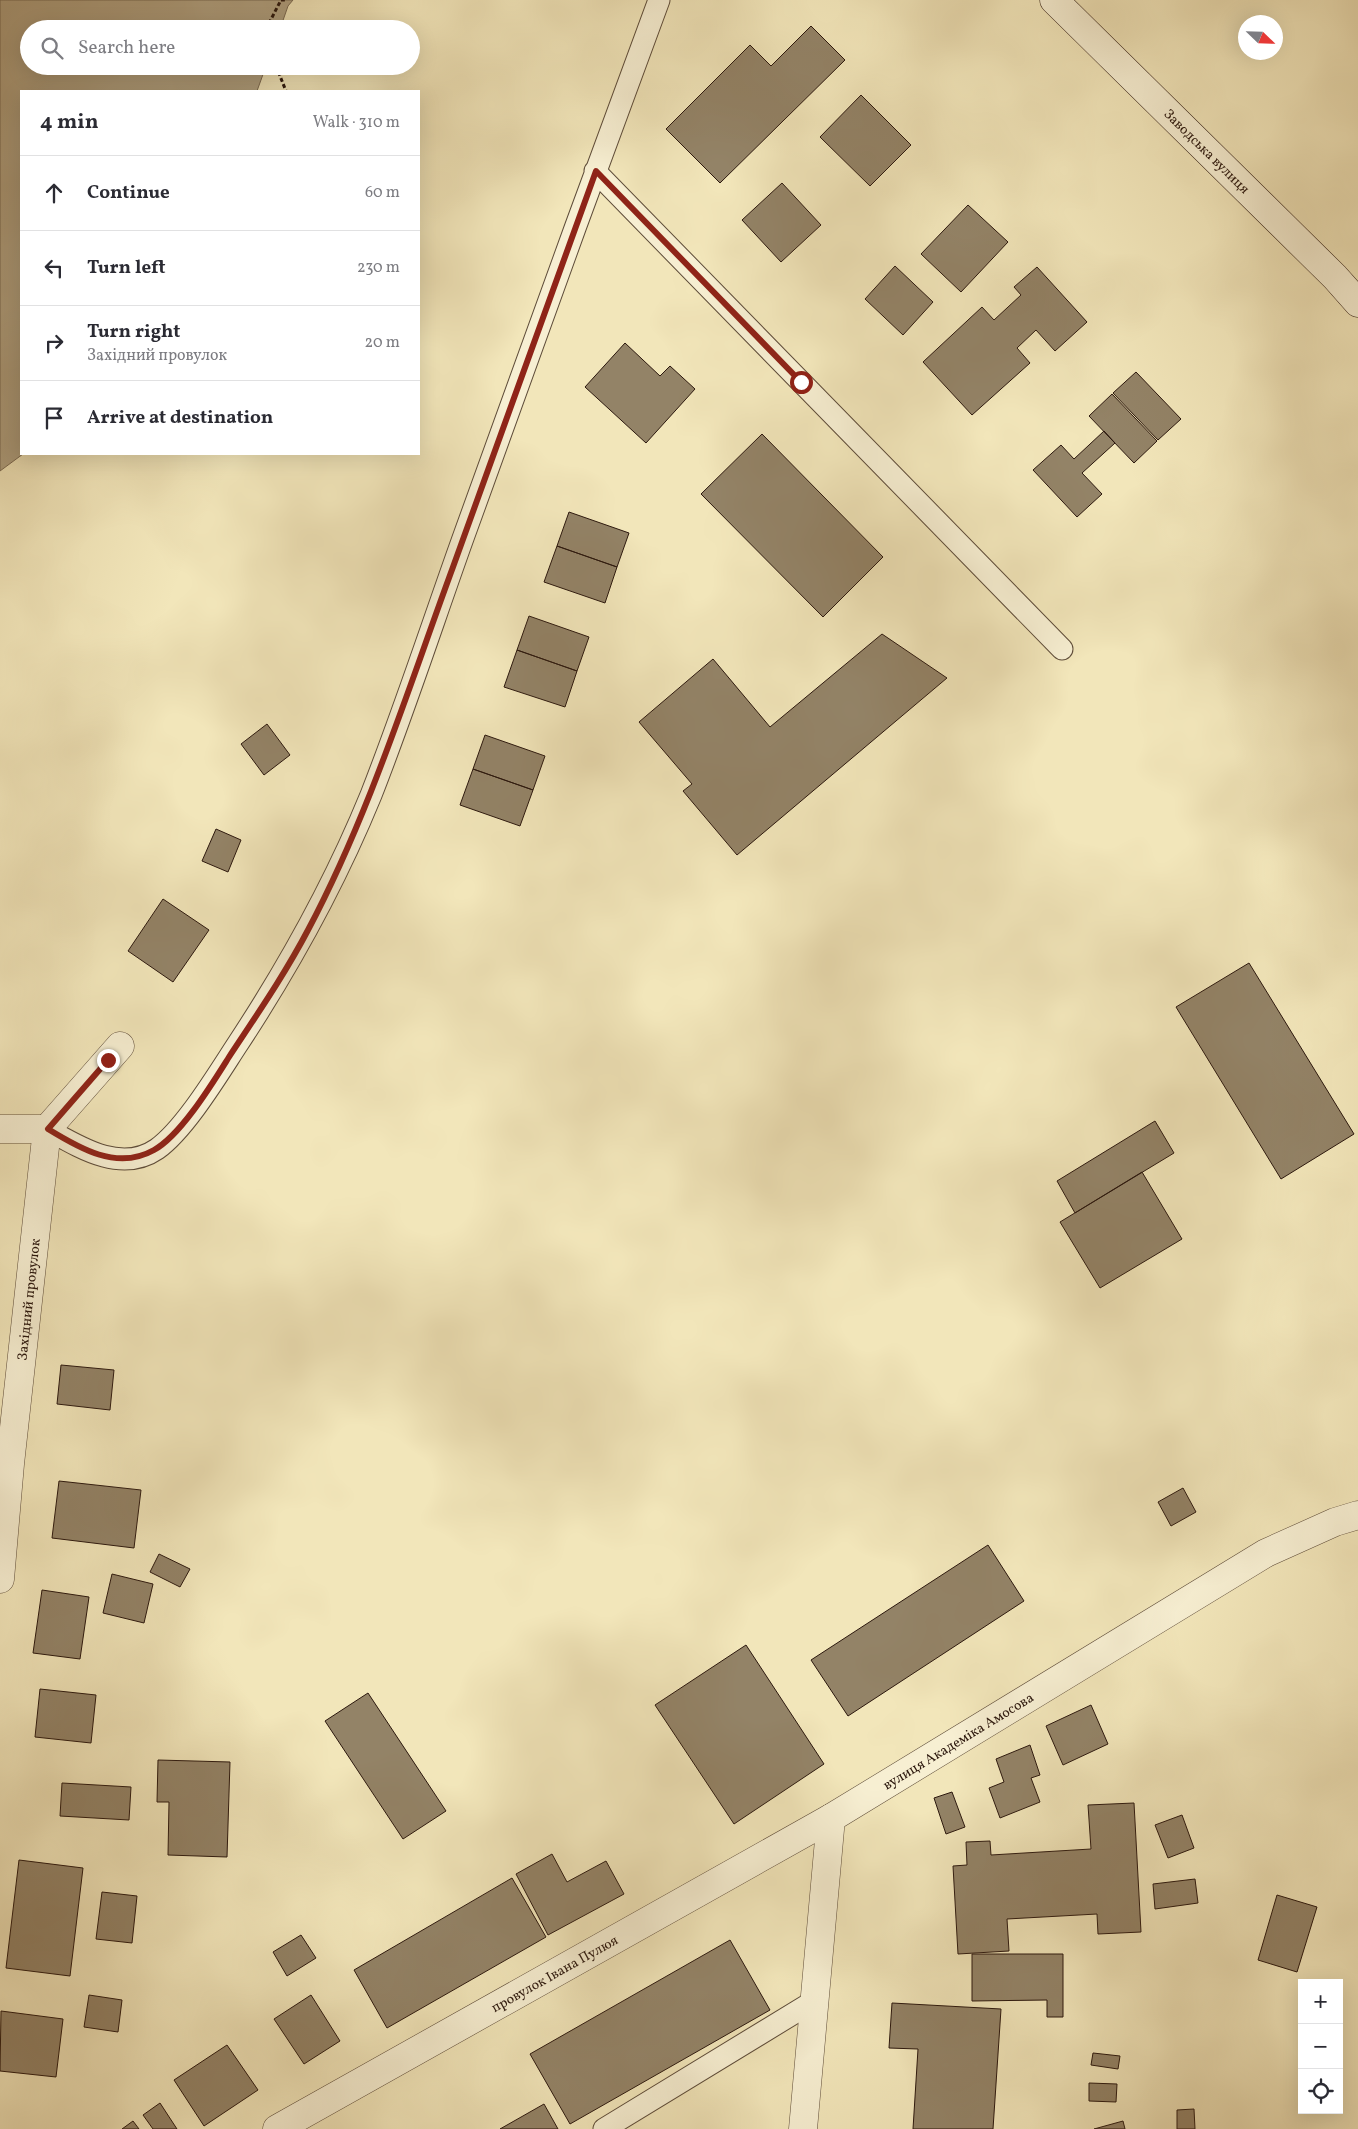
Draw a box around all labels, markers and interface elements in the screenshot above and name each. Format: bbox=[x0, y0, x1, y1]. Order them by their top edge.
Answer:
north arrow bbox=[1238, 15, 1283, 60]
search box bbox=[20, 20, 420, 75]
icon: search bbox=[38, 34, 66, 62]
text: Search here bbox=[78, 35, 175, 61]
street label: Заводська вулиця bbox=[1159, 105, 1253, 199]
text: 4 min bbox=[40, 108, 99, 137]
text: Walk · 310 m bbox=[313, 112, 400, 134]
icon: ahead bbox=[40, 179, 68, 207]
text: Continue bbox=[87, 180, 170, 206]
text: 60 m bbox=[365, 182, 400, 204]
icon: left bbox=[40, 254, 68, 282]
text: Turn left bbox=[87, 255, 166, 281]
text: 230 m bbox=[357, 257, 400, 279]
text: Turn right bbox=[87, 319, 180, 345]
icon: right bbox=[40, 329, 68, 357]
text: 20 m bbox=[365, 332, 400, 354]
text: Західний провулок bbox=[87, 345, 227, 367]
route start bbox=[790, 371, 813, 394]
icon: arrive bbox=[40, 404, 68, 432]
text: Arrive at destination bbox=[87, 405, 273, 431]
route end bbox=[97, 1049, 120, 1072]
street label: Західний провулок bbox=[13, 1237, 46, 1362]
street label: вулиця Академіка Амосова bbox=[880, 1689, 1038, 1795]
street label: провулок Івана Пулюя bbox=[488, 1931, 622, 2018]
map controls bbox=[1298, 1979, 1343, 2114]
button: + bbox=[1298, 1979, 1343, 2024]
button: − bbox=[1298, 2024, 1343, 2069]
button: locate bbox=[1298, 2069, 1343, 2114]

